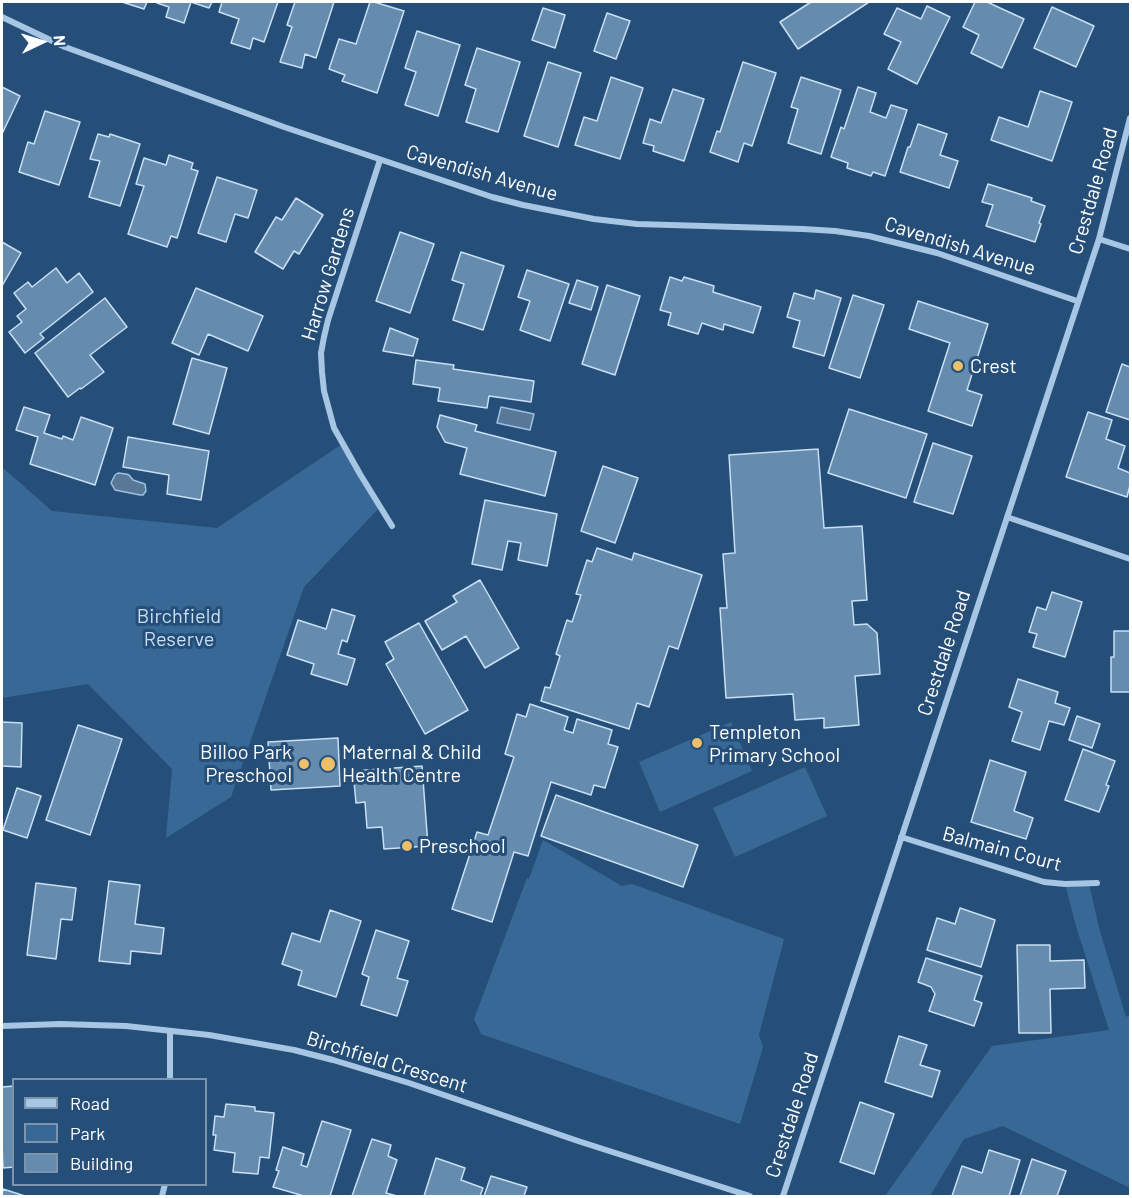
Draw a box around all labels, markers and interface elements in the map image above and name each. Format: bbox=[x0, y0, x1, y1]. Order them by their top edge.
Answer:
north arrow bbox=[12, 12, 72, 72]
text: N bbox=[51, 35, 70, 47]
street label: Crestdale Road bbox=[1063, 125, 1123, 257]
street label: Cavendish Avenue bbox=[403, 140, 561, 206]
street label: Harrow Gardens bbox=[296, 204, 360, 344]
street label: Cavendish Avenue bbox=[882, 212, 1038, 280]
place label: Crest bbox=[970, 354, 1017, 378]
marker: Crest bbox=[951, 359, 965, 373]
street label: Crestdale Road bbox=[912, 587, 976, 719]
park label: Birchfield Reserve bbox=[137, 604, 221, 651]
place label: Templeton Primary School bbox=[709, 720, 840, 767]
marker: Templeton Primary School bbox=[690, 736, 704, 750]
place label: Billoo Park Preschool bbox=[200, 740, 292, 787]
place label: Maternal & Child Health Centre bbox=[342, 740, 482, 787]
marker: Maternal & Child Health Centre bbox=[319, 755, 337, 773]
marker: Billoo Park Preschool bbox=[297, 757, 311, 771]
street label: Balmain Court bbox=[940, 822, 1064, 876]
place label: Preschool bbox=[419, 834, 506, 858]
marker: Preschool bbox=[400, 839, 414, 853]
street label: Birchfield Crescent bbox=[304, 1026, 470, 1098]
street label: Crestdale Road bbox=[760, 1049, 824, 1181]
legend bbox=[12, 1078, 207, 1186]
text: Road bbox=[70, 1092, 110, 1114]
text: Park bbox=[70, 1122, 105, 1144]
text: Building bbox=[70, 1152, 133, 1174]

